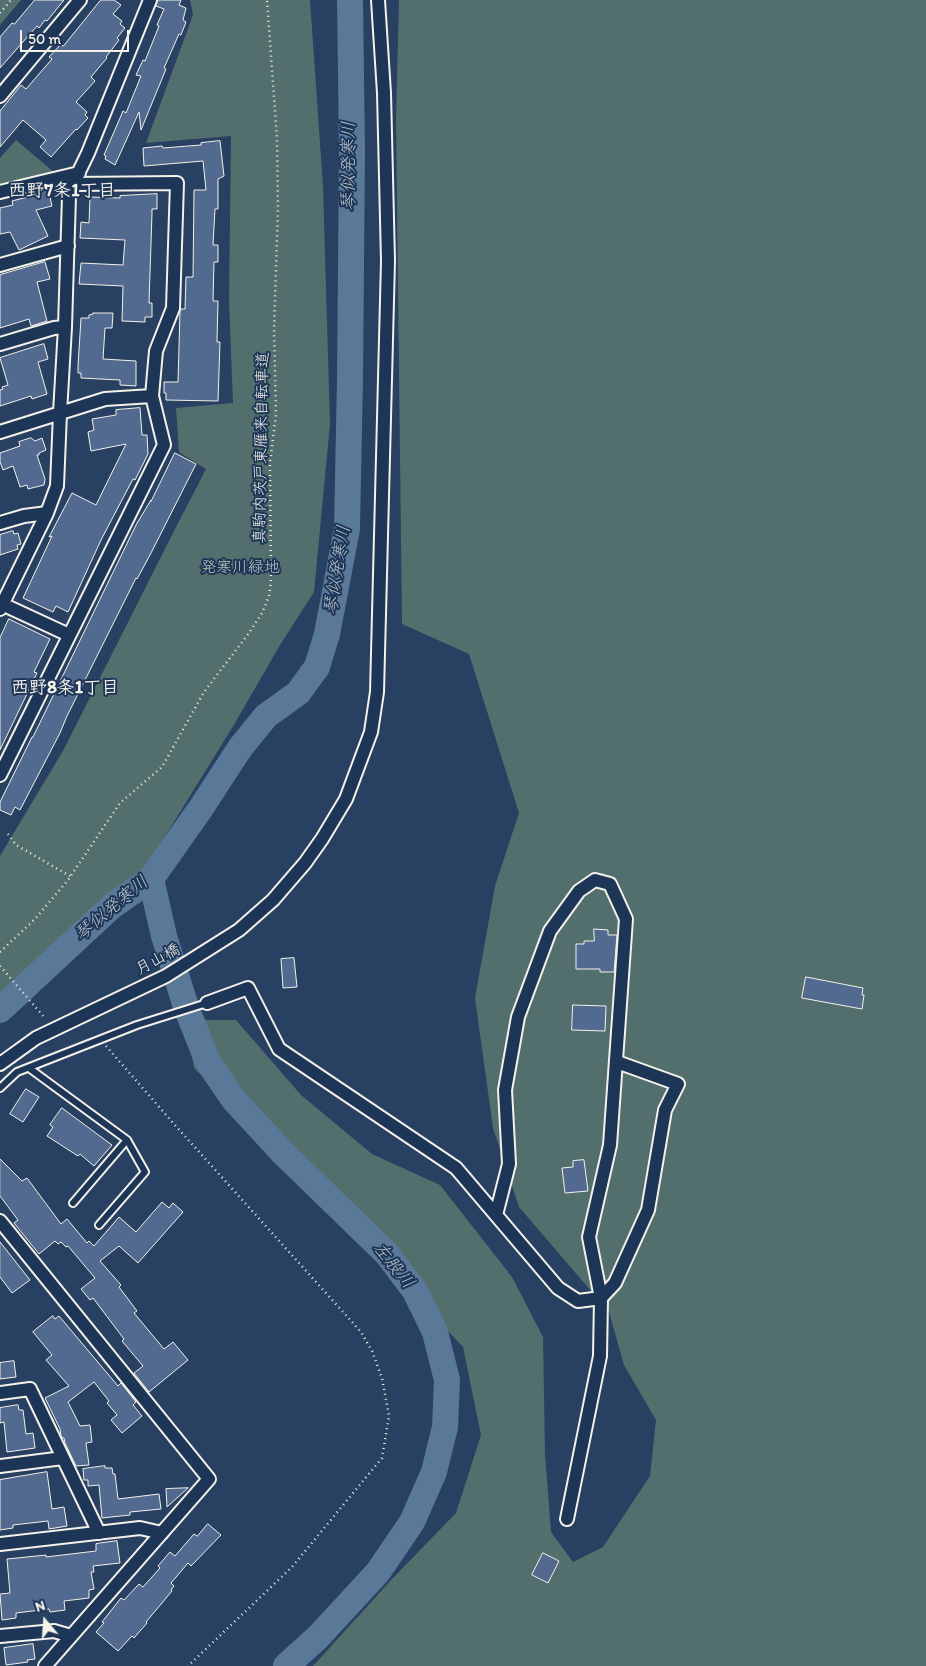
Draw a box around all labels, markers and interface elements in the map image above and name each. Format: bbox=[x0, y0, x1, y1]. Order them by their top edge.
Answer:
scale bar bbox=[22, 20, 131, 52]
text: 50 m bbox=[28, 30, 61, 48]
water label: 琴似発寒川 bbox=[338, 121, 360, 211]
district label: 西野7条1丁目 bbox=[8, 180, 116, 202]
street label: 真駒内茨戸東雁来自転車道 bbox=[251, 352, 273, 544]
water label: 琴似発寒川 bbox=[320, 524, 356, 616]
park label: 発寒川緑地 bbox=[200, 558, 280, 578]
district label: 西野8条1丁目 bbox=[11, 677, 119, 699]
water label: 琴似発寒川 bbox=[71, 872, 153, 946]
street label: 月山橋 bbox=[132, 940, 184, 980]
water label: 左股川 bbox=[368, 1238, 418, 1294]
north arrow bbox=[20, 1596, 70, 1646]
text: N bbox=[33, 1597, 47, 1616]

